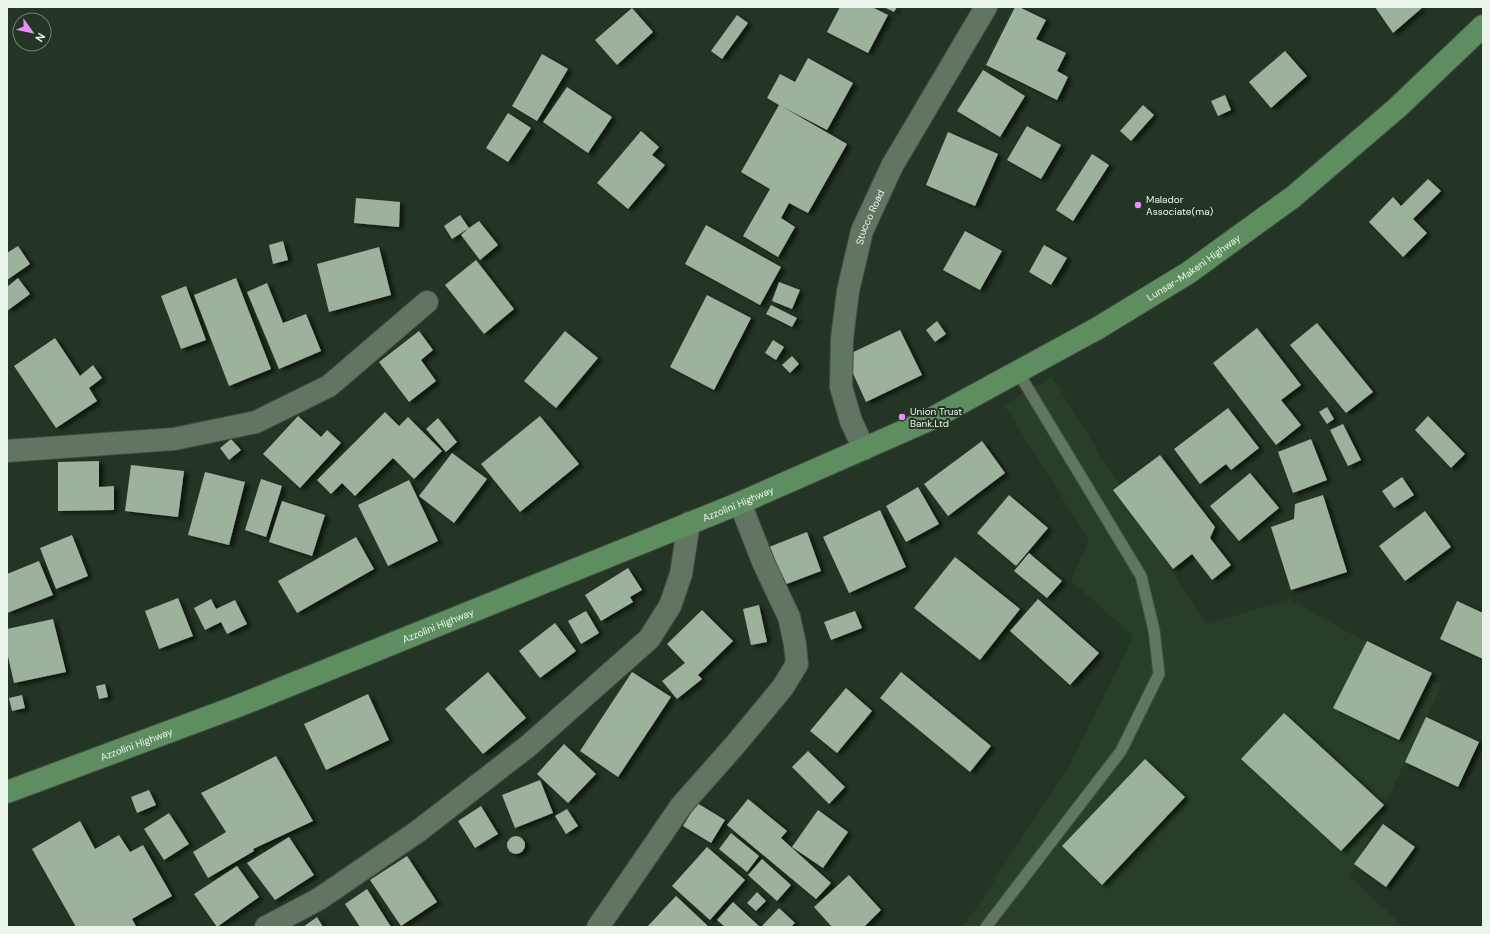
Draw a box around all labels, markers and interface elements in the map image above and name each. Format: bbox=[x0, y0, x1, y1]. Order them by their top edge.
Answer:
north arrow bbox=[12, 12, 52, 52]
text: N bbox=[32, 30, 48, 45]
street label: Stucco Road bbox=[853, 188, 887, 246]
place label: Malador Associate(ma) bbox=[1146, 193, 1214, 218]
marker: Malador Associate(ma) bbox=[1133, 200, 1143, 210]
street label: Lunsar-Makeni Highway bbox=[1144, 231, 1243, 304]
place label: Union Trust Bank.Ltd bbox=[910, 405, 962, 430]
marker: Union Trust Bank.Ltd bbox=[897, 412, 907, 422]
street label: Azzolini Highway bbox=[701, 483, 776, 524]
street label: Azzolini Highway bbox=[400, 605, 476, 646]
street label: Azzolini Highway bbox=[99, 725, 175, 764]

